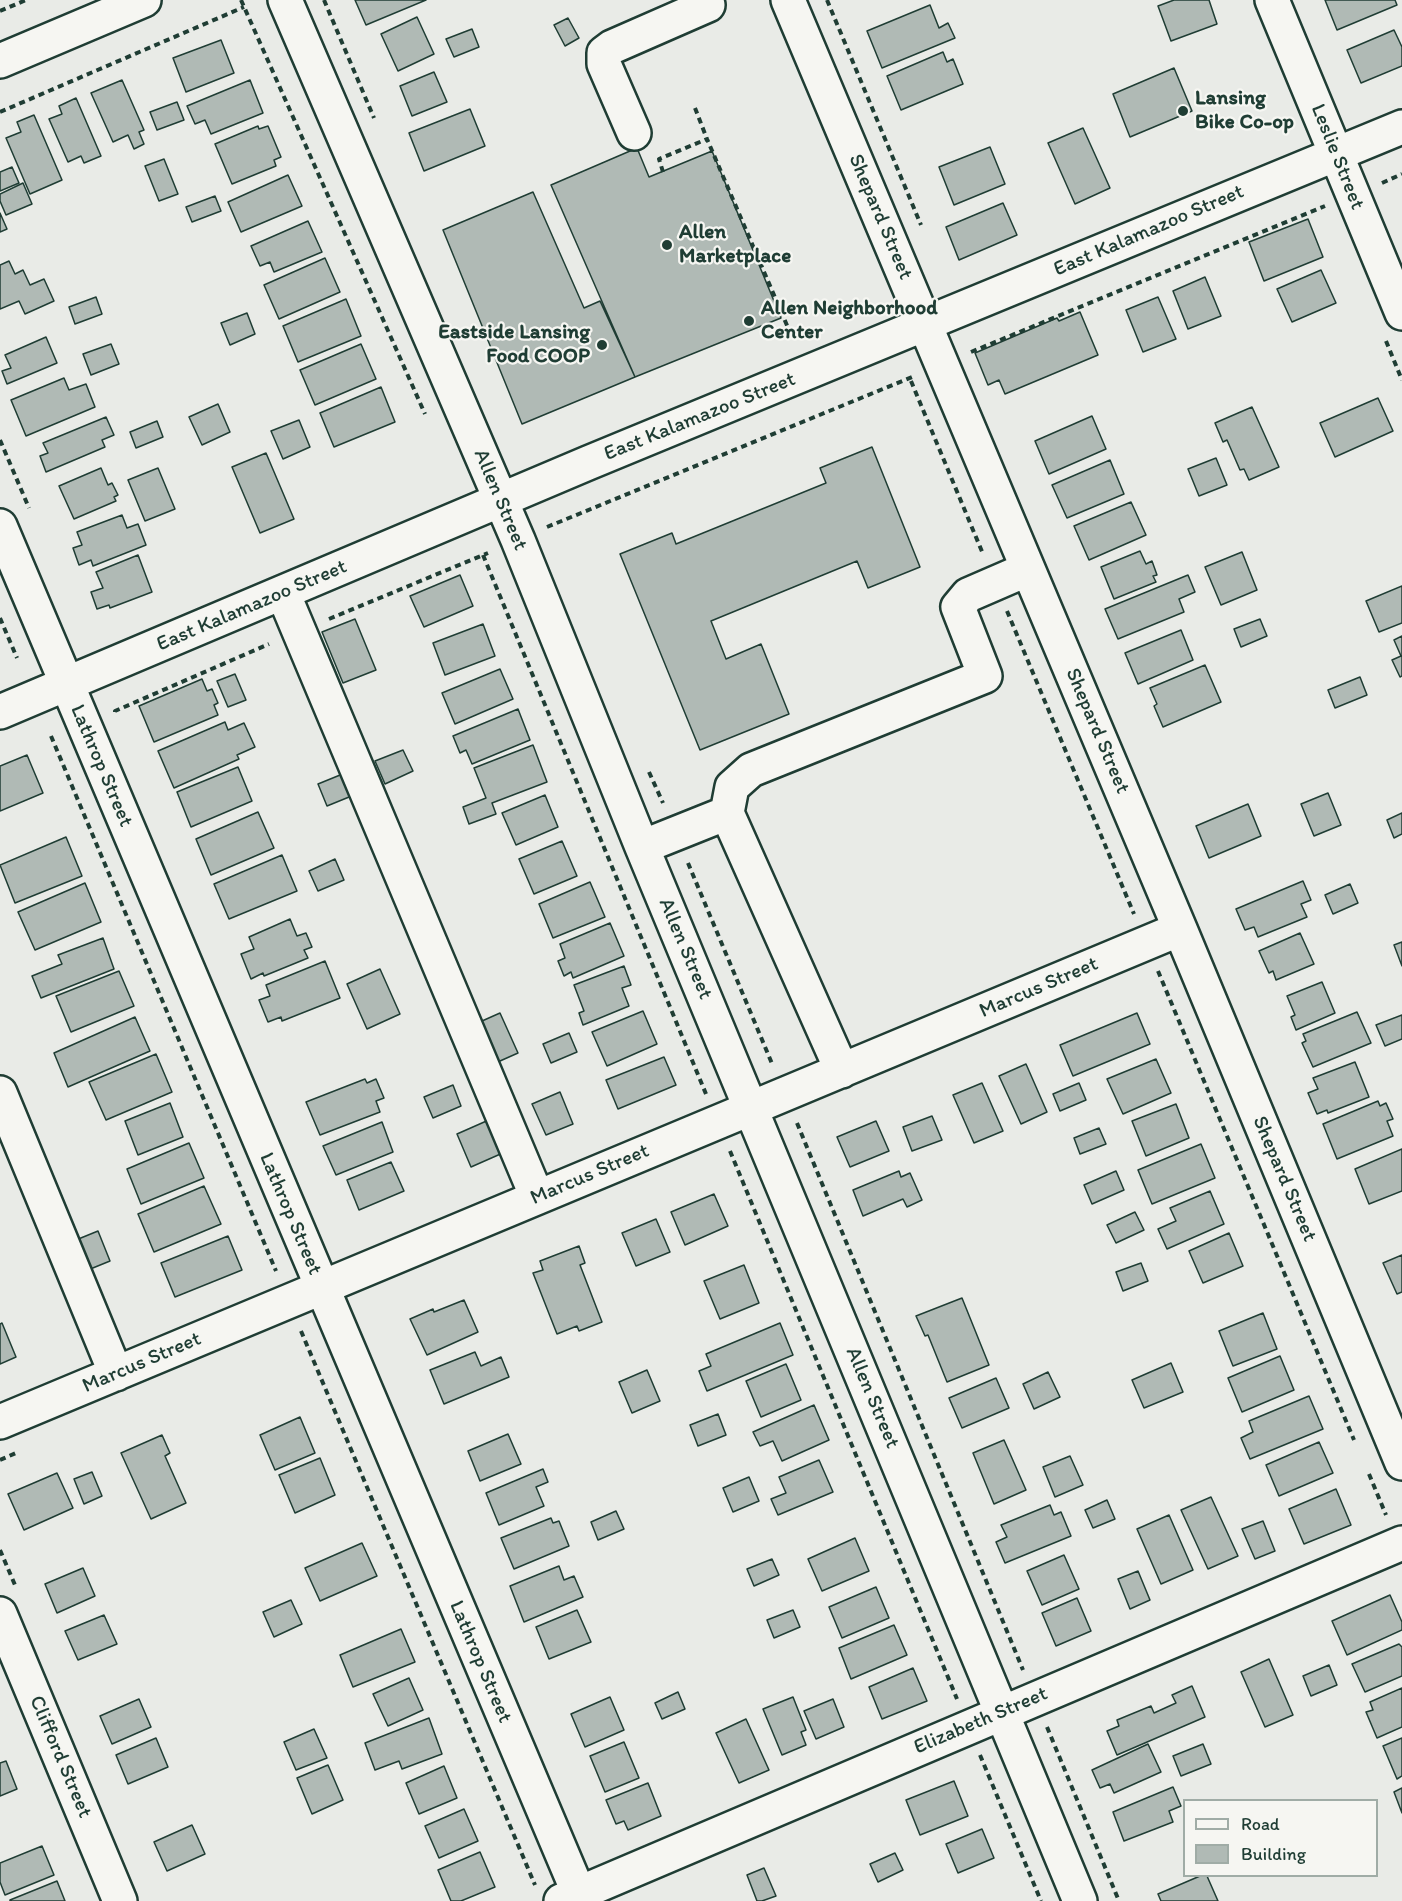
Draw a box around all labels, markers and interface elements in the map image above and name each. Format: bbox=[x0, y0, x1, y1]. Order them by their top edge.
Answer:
place label: Lansing Bike Co-op bbox=[1195, 86, 1294, 136]
street label: Leslie Street bbox=[1304, 101, 1370, 213]
marker: Lansing Bike Co-op bbox=[1176, 104, 1190, 118]
street label: Shepard Street bbox=[842, 150, 918, 284]
street label: East Kalamazoo Street bbox=[1050, 179, 1248, 283]
place label: Allen Marketplace bbox=[679, 220, 791, 270]
marker: Allen Marketplace bbox=[660, 238, 674, 252]
place label: Allen Neighborhood Center bbox=[761, 296, 938, 346]
marker: Allen Neighborhood Center bbox=[742, 314, 756, 328]
place label: Eastside Lansing Food COOP bbox=[438, 320, 590, 370]
marker: Eastside Lansing Food COOP bbox=[595, 338, 609, 352]
street label: East Kalamazoo Street bbox=[601, 367, 799, 467]
street label: Allen Street bbox=[467, 446, 533, 554]
street label: East Kalamazoo Street bbox=[153, 554, 351, 658]
street label: Shepard Street bbox=[1059, 664, 1135, 798]
street label: Lathrop Street bbox=[64, 701, 138, 831]
street label: Allen Street bbox=[652, 895, 718, 1003]
street label: Marcus Street bbox=[976, 952, 1102, 1024]
street label: Shepard Street bbox=[1246, 1112, 1322, 1246]
street label: Marcus Street bbox=[527, 1139, 653, 1211]
street label: Lathrop Street bbox=[253, 1149, 327, 1279]
street label: Marcus Street bbox=[79, 1327, 205, 1399]
street label: Allen Street bbox=[839, 1344, 905, 1452]
street label: Lathrop Street bbox=[443, 1597, 517, 1727]
street label: Elizabeth Street bbox=[910, 1682, 1052, 1760]
street label: Clifford Street bbox=[23, 1692, 97, 1822]
legend bbox=[1183, 1799, 1378, 1877]
text: Road bbox=[1241, 1813, 1280, 1835]
text: Building bbox=[1241, 1843, 1306, 1865]

